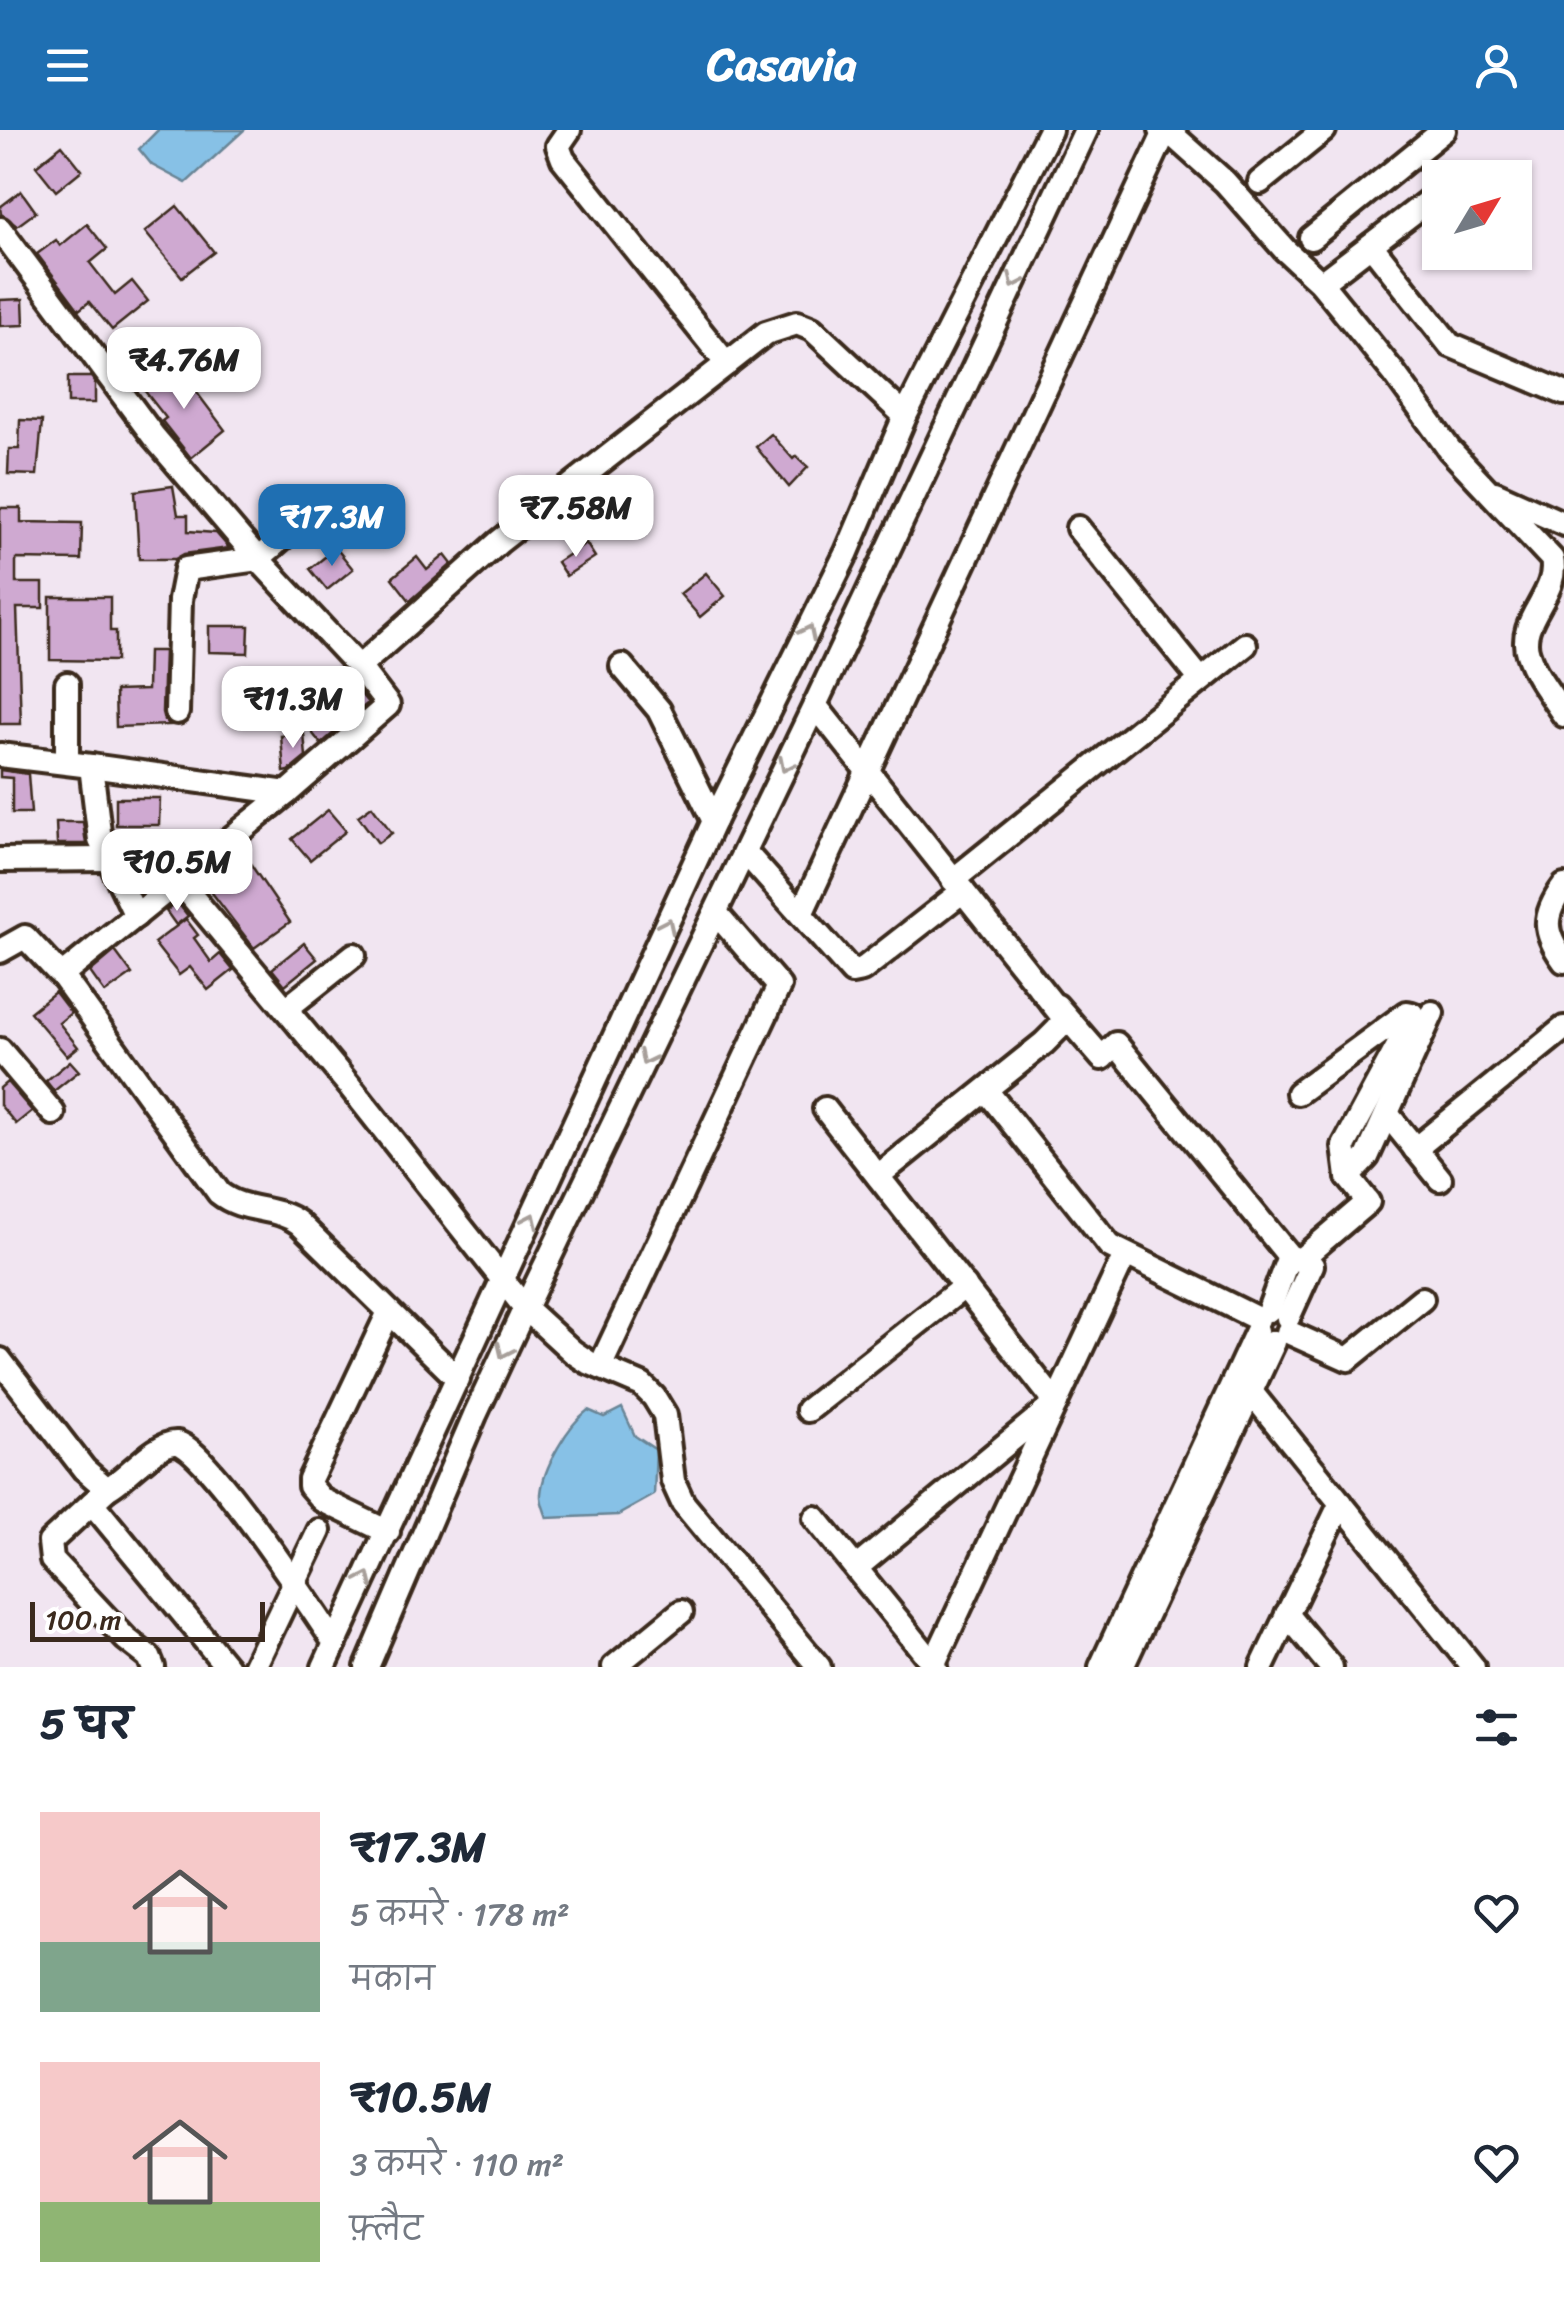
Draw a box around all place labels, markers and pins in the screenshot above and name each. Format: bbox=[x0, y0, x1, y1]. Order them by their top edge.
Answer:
pin: ₹4.76M bbox=[103, 327, 265, 412]
pin: ₹7.58M bbox=[495, 475, 657, 560]
pin: ₹17.3M bbox=[251, 484, 413, 569]
pin: ₹11.3M bbox=[212, 666, 374, 751]
pin: ₹10.5M bbox=[96, 829, 258, 914]

